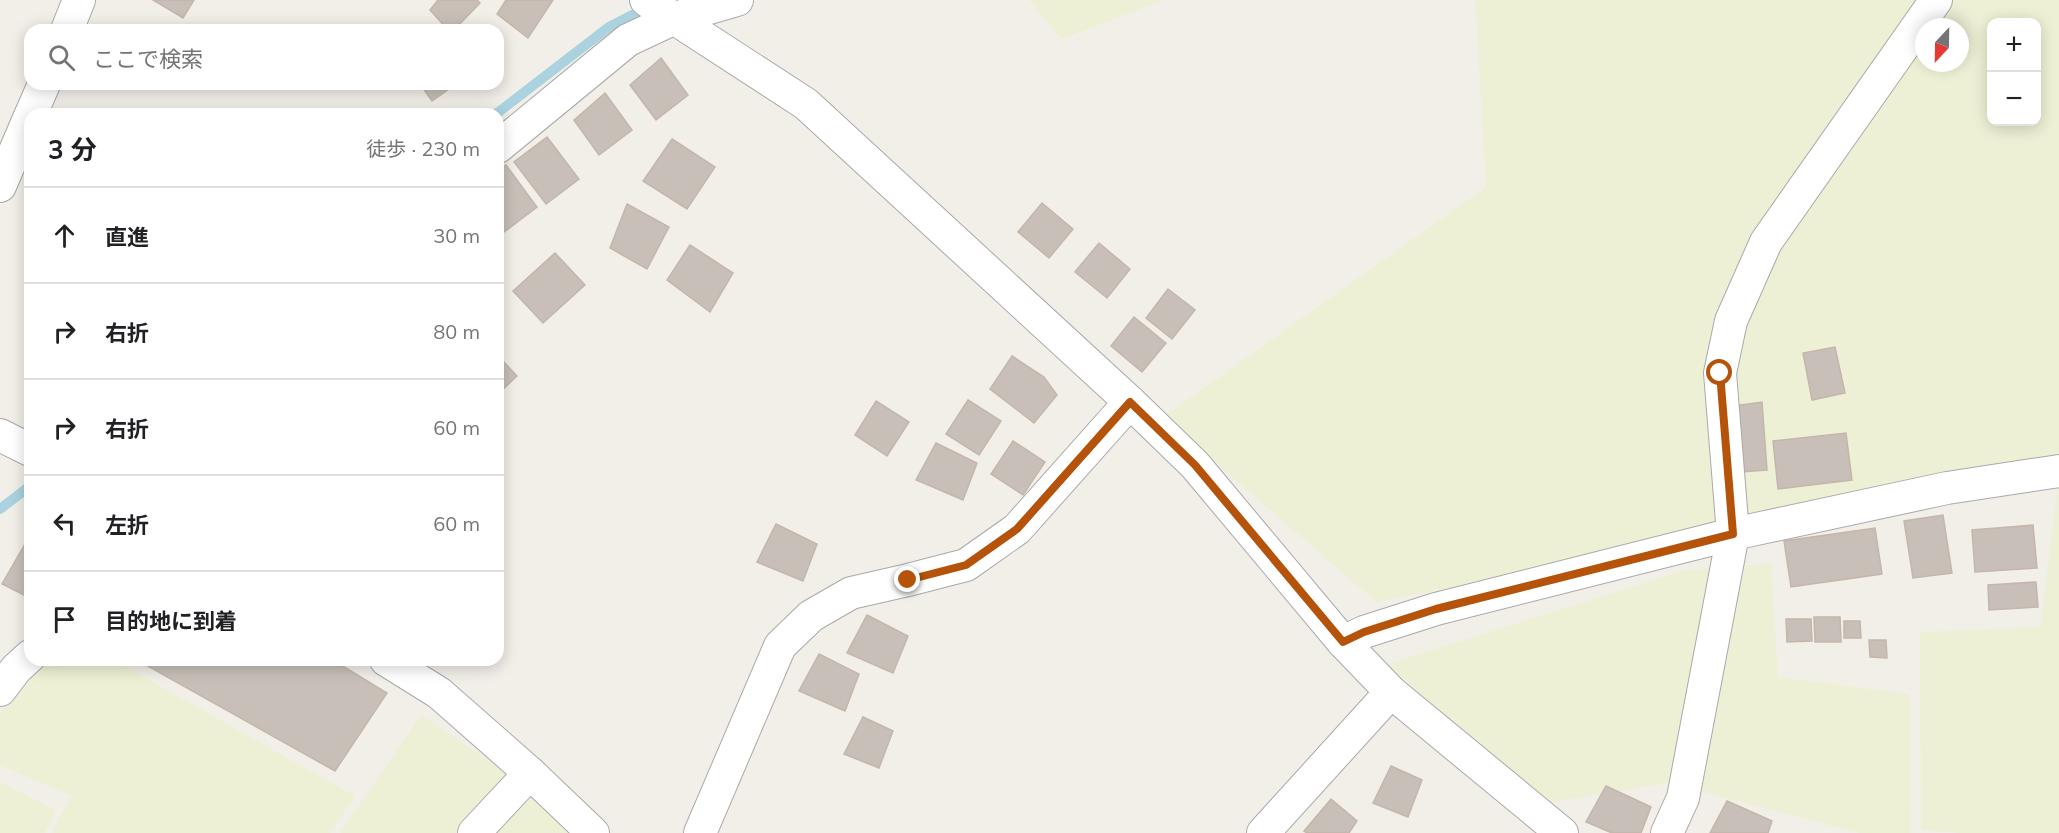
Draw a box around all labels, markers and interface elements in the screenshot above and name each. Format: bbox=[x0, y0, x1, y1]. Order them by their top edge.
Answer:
north arrow bbox=[1915, 18, 1969, 72]
map controls bbox=[1987, 18, 2041, 126]
button: + bbox=[1987, 18, 2041, 72]
search box bbox=[24, 24, 504, 90]
icon: search bbox=[45, 41, 78, 74]
text: ここで検索 bbox=[93, 45, 203, 73]
button: − bbox=[1987, 72, 2041, 126]
text: 3 分 bbox=[48, 133, 97, 166]
text: 徒歩 · 230 m bbox=[366, 136, 480, 161]
icon: ahead bbox=[48, 219, 81, 252]
text: 直進 bbox=[105, 223, 149, 251]
text: 30 m bbox=[433, 223, 480, 248]
icon: right bbox=[48, 315, 81, 348]
text: 右折 bbox=[105, 319, 149, 347]
text: 80 m bbox=[433, 319, 480, 344]
route start bbox=[1706, 359, 1732, 385]
icon: right bbox=[48, 411, 81, 444]
text: 右折 bbox=[105, 415, 149, 443]
text: 60 m bbox=[433, 415, 480, 440]
icon: left bbox=[48, 507, 81, 540]
text: 左折 bbox=[105, 511, 149, 539]
text: 60 m bbox=[433, 511, 480, 536]
route end bbox=[894, 566, 920, 592]
icon: arrive bbox=[48, 603, 81, 636]
text: 目的地に到着 bbox=[105, 607, 237, 635]

